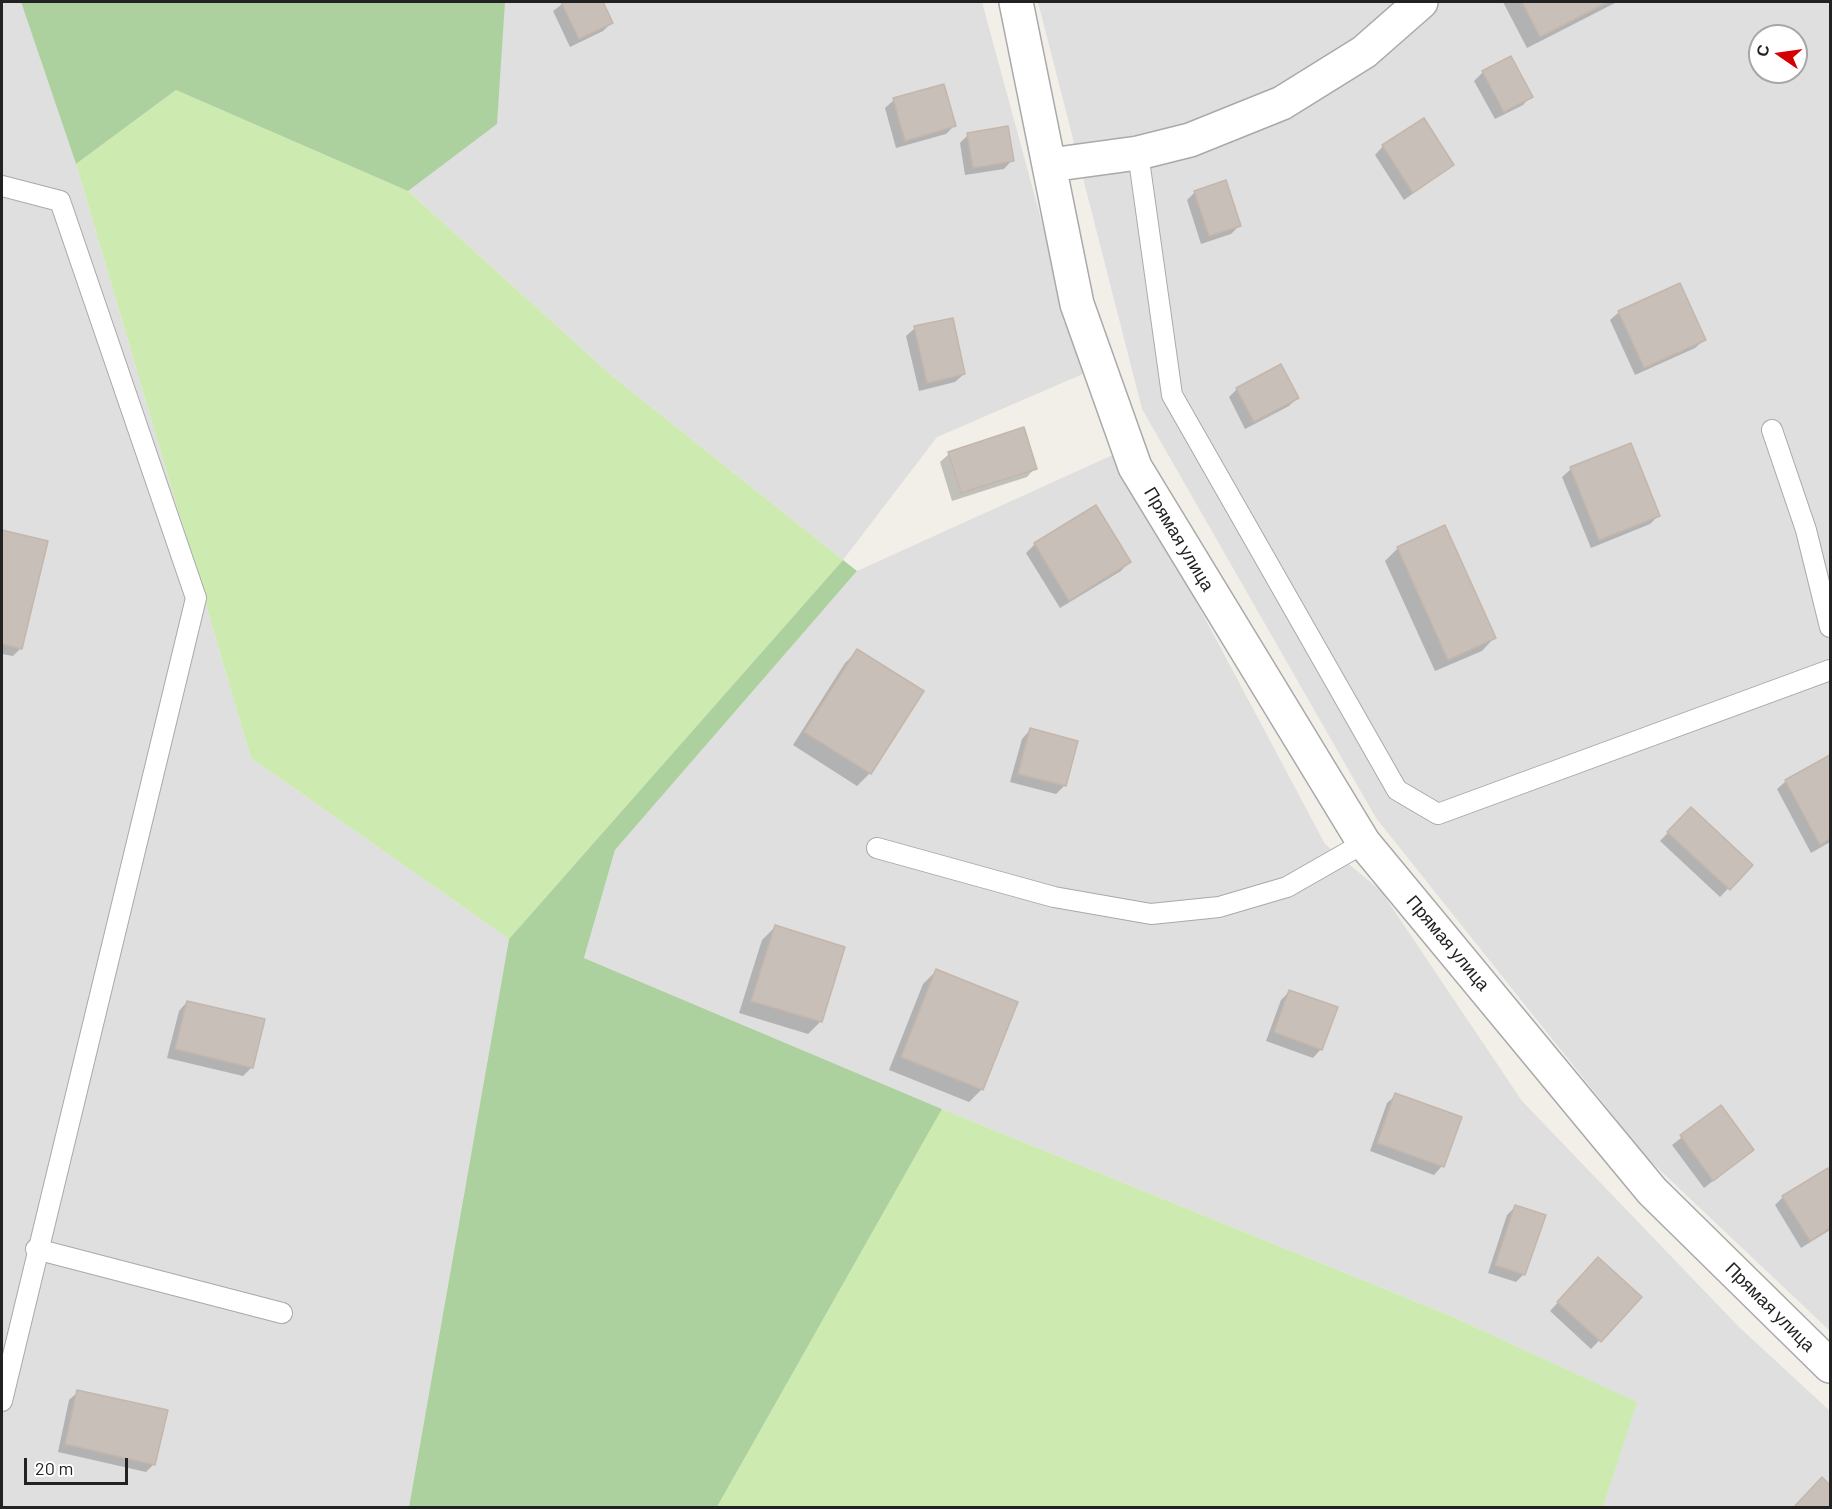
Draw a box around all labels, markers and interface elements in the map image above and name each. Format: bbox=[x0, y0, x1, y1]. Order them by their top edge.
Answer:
north arrow bbox=[1748, 24, 1808, 84]
text: С bbox=[1751, 43, 1772, 58]
street label: Прямая улица bbox=[1139, 483, 1219, 595]
street label: Прямая улица bbox=[1402, 891, 1494, 995]
street label: Прямая улица bbox=[1721, 1258, 1819, 1356]
scale bar bbox=[27, 1446, 130, 1484]
text: 20 m bbox=[35, 1457, 73, 1479]

